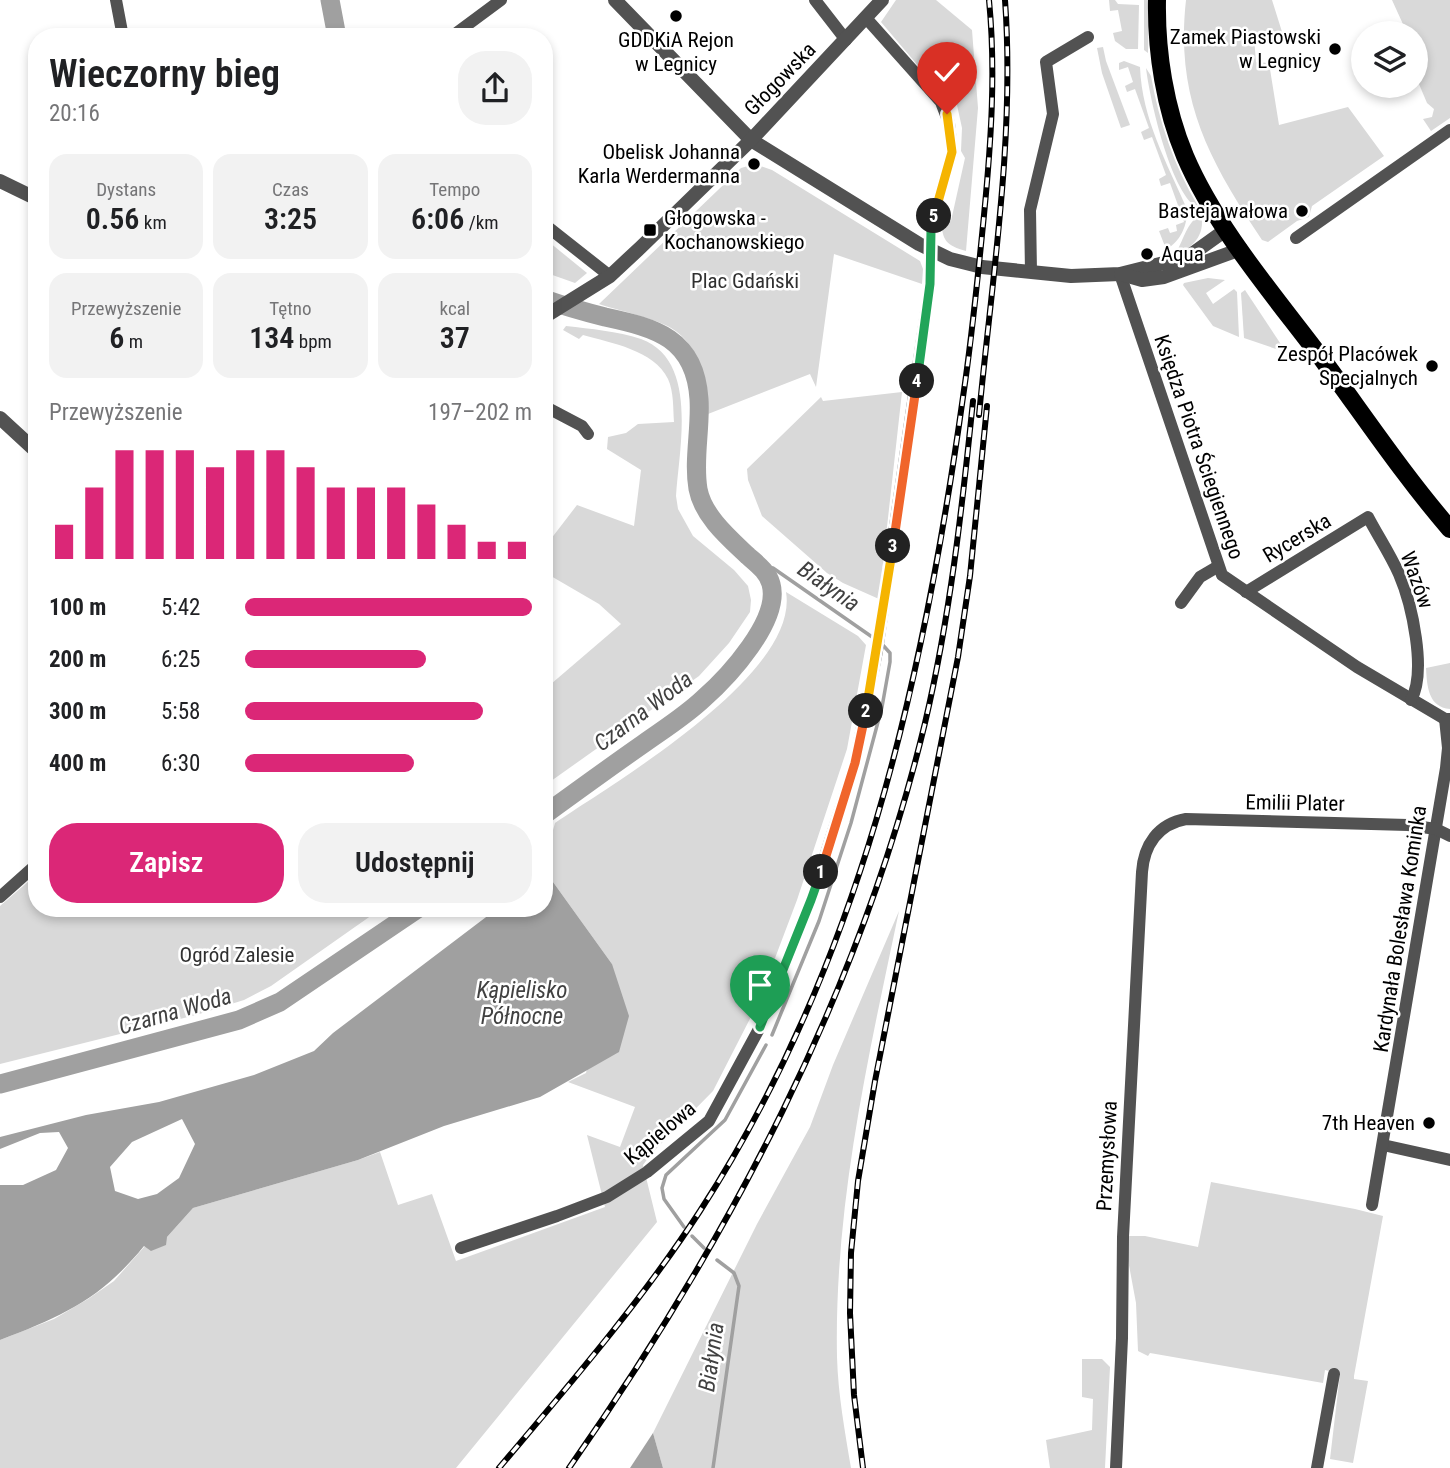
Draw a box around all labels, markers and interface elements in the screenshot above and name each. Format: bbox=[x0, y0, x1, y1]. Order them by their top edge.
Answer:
marker: GDDKiA Rejon w Legnicy bbox=[668, 8, 684, 24]
map controls bbox=[1351, 21, 1428, 98]
button: layers bbox=[1351, 21, 1428, 98]
place label: Zamek Piastowski w Legnicy bbox=[1170, 25, 1321, 73]
place label: GDDKiA Rejon w Legnicy bbox=[618, 28, 734, 76]
street label: Głogowska bbox=[739, 38, 821, 120]
marker: Zamek Piastowski w Legnicy bbox=[1327, 41, 1343, 57]
pin bbox=[917, 42, 977, 114]
button: share bbox=[458, 51, 532, 125]
text: Wieczorny bieg bbox=[49, 52, 280, 96]
icon: check bbox=[928, 53, 966, 91]
text: 20:16 bbox=[49, 100, 100, 127]
place label: Obelisk Johanna Karla Werdermanna bbox=[578, 140, 740, 188]
marker: Obelisk Johanna Karla Werdermanna bbox=[746, 156, 762, 172]
text: Dystans bbox=[96, 178, 156, 201]
text: Czas bbox=[272, 178, 309, 201]
text: Tempo bbox=[429, 178, 480, 201]
pin: 5 bbox=[916, 198, 951, 234]
place label: Basteja wałowa bbox=[1158, 199, 1288, 223]
text: 0.56 bbox=[86, 201, 139, 236]
text: 3:25 bbox=[264, 201, 317, 236]
text: 6:06 bbox=[411, 201, 464, 236]
marker: Basteja wałowa bbox=[1294, 203, 1310, 219]
text: 5 bbox=[929, 204, 938, 227]
place label: Głogowska - Kochanowskiego bbox=[664, 206, 805, 254]
text: km bbox=[139, 211, 167, 234]
text: /km bbox=[464, 211, 499, 234]
marker: Głogowska - Kochanowskiego bbox=[642, 222, 658, 238]
place label: Aqua bbox=[1161, 242, 1204, 266]
marker: Aqua bbox=[1139, 246, 1155, 262]
park label: Plac Gdański bbox=[691, 269, 799, 293]
text: Przewyższenie bbox=[71, 297, 181, 320]
text: Tętno bbox=[269, 297, 312, 320]
text: kcal bbox=[440, 297, 470, 320]
text: 6 bbox=[109, 320, 124, 355]
text: 134 bbox=[249, 320, 294, 355]
text: 37 bbox=[440, 320, 470, 355]
text: m bbox=[124, 330, 143, 353]
text: bpm bbox=[294, 330, 332, 353]
street label: Księdza Piotra Ściegiennego bbox=[1149, 332, 1249, 562]
place label: Zespół Placówek Specjalnych bbox=[1277, 342, 1419, 390]
marker: Zespół Placówek Specjalnych bbox=[1424, 358, 1440, 374]
pin: 4 bbox=[900, 364, 934, 398]
text: 4 bbox=[912, 369, 921, 392]
text: Przewyższenie bbox=[49, 399, 182, 426]
text: 197–202 m bbox=[428, 399, 532, 426]
street label: Rycerska bbox=[1259, 508, 1335, 568]
pin: 3 bbox=[876, 528, 910, 564]
text: 3 bbox=[888, 534, 897, 557]
street label: Wazów bbox=[1396, 548, 1438, 612]
water label: Białynia bbox=[793, 555, 865, 617]
text: 100 m bbox=[49, 594, 106, 621]
text: 5:42 bbox=[161, 594, 200, 621]
text: 200 m bbox=[49, 646, 106, 673]
text: 6:25 bbox=[161, 646, 200, 673]
water label: Czarna Woda bbox=[589, 666, 698, 757]
pin: 2 bbox=[848, 694, 884, 728]
text: 300 m bbox=[49, 698, 106, 725]
text: 5:58 bbox=[161, 698, 200, 725]
text: 2 bbox=[861, 699, 870, 722]
text: 400 m bbox=[49, 750, 106, 777]
text: 6:30 bbox=[161, 750, 200, 777]
street label: Emilii Plater bbox=[1245, 790, 1345, 816]
street label: Kardynała Bolesława Kominka bbox=[1369, 804, 1431, 1054]
button: Zapisz bbox=[49, 823, 284, 903]
button: Udostępnij bbox=[298, 823, 532, 903]
pin: 1 bbox=[804, 854, 838, 890]
text: 1 bbox=[816, 860, 825, 883]
park label: Ogród Zalesie bbox=[180, 943, 295, 967]
pin bbox=[730, 955, 790, 1027]
icon: arrive bbox=[741, 966, 779, 1004]
water label: Kąpielisko Północne bbox=[476, 977, 568, 1030]
water label: Czarna Woda bbox=[116, 982, 235, 1040]
street label: Kąpielowa bbox=[619, 1096, 701, 1170]
street label: Przemysłowa bbox=[1092, 1100, 1122, 1212]
place label: 7th Heaven bbox=[1322, 1111, 1415, 1135]
marker: 7th Heaven bbox=[1421, 1115, 1437, 1131]
water label: Białynia bbox=[693, 1321, 730, 1393]

